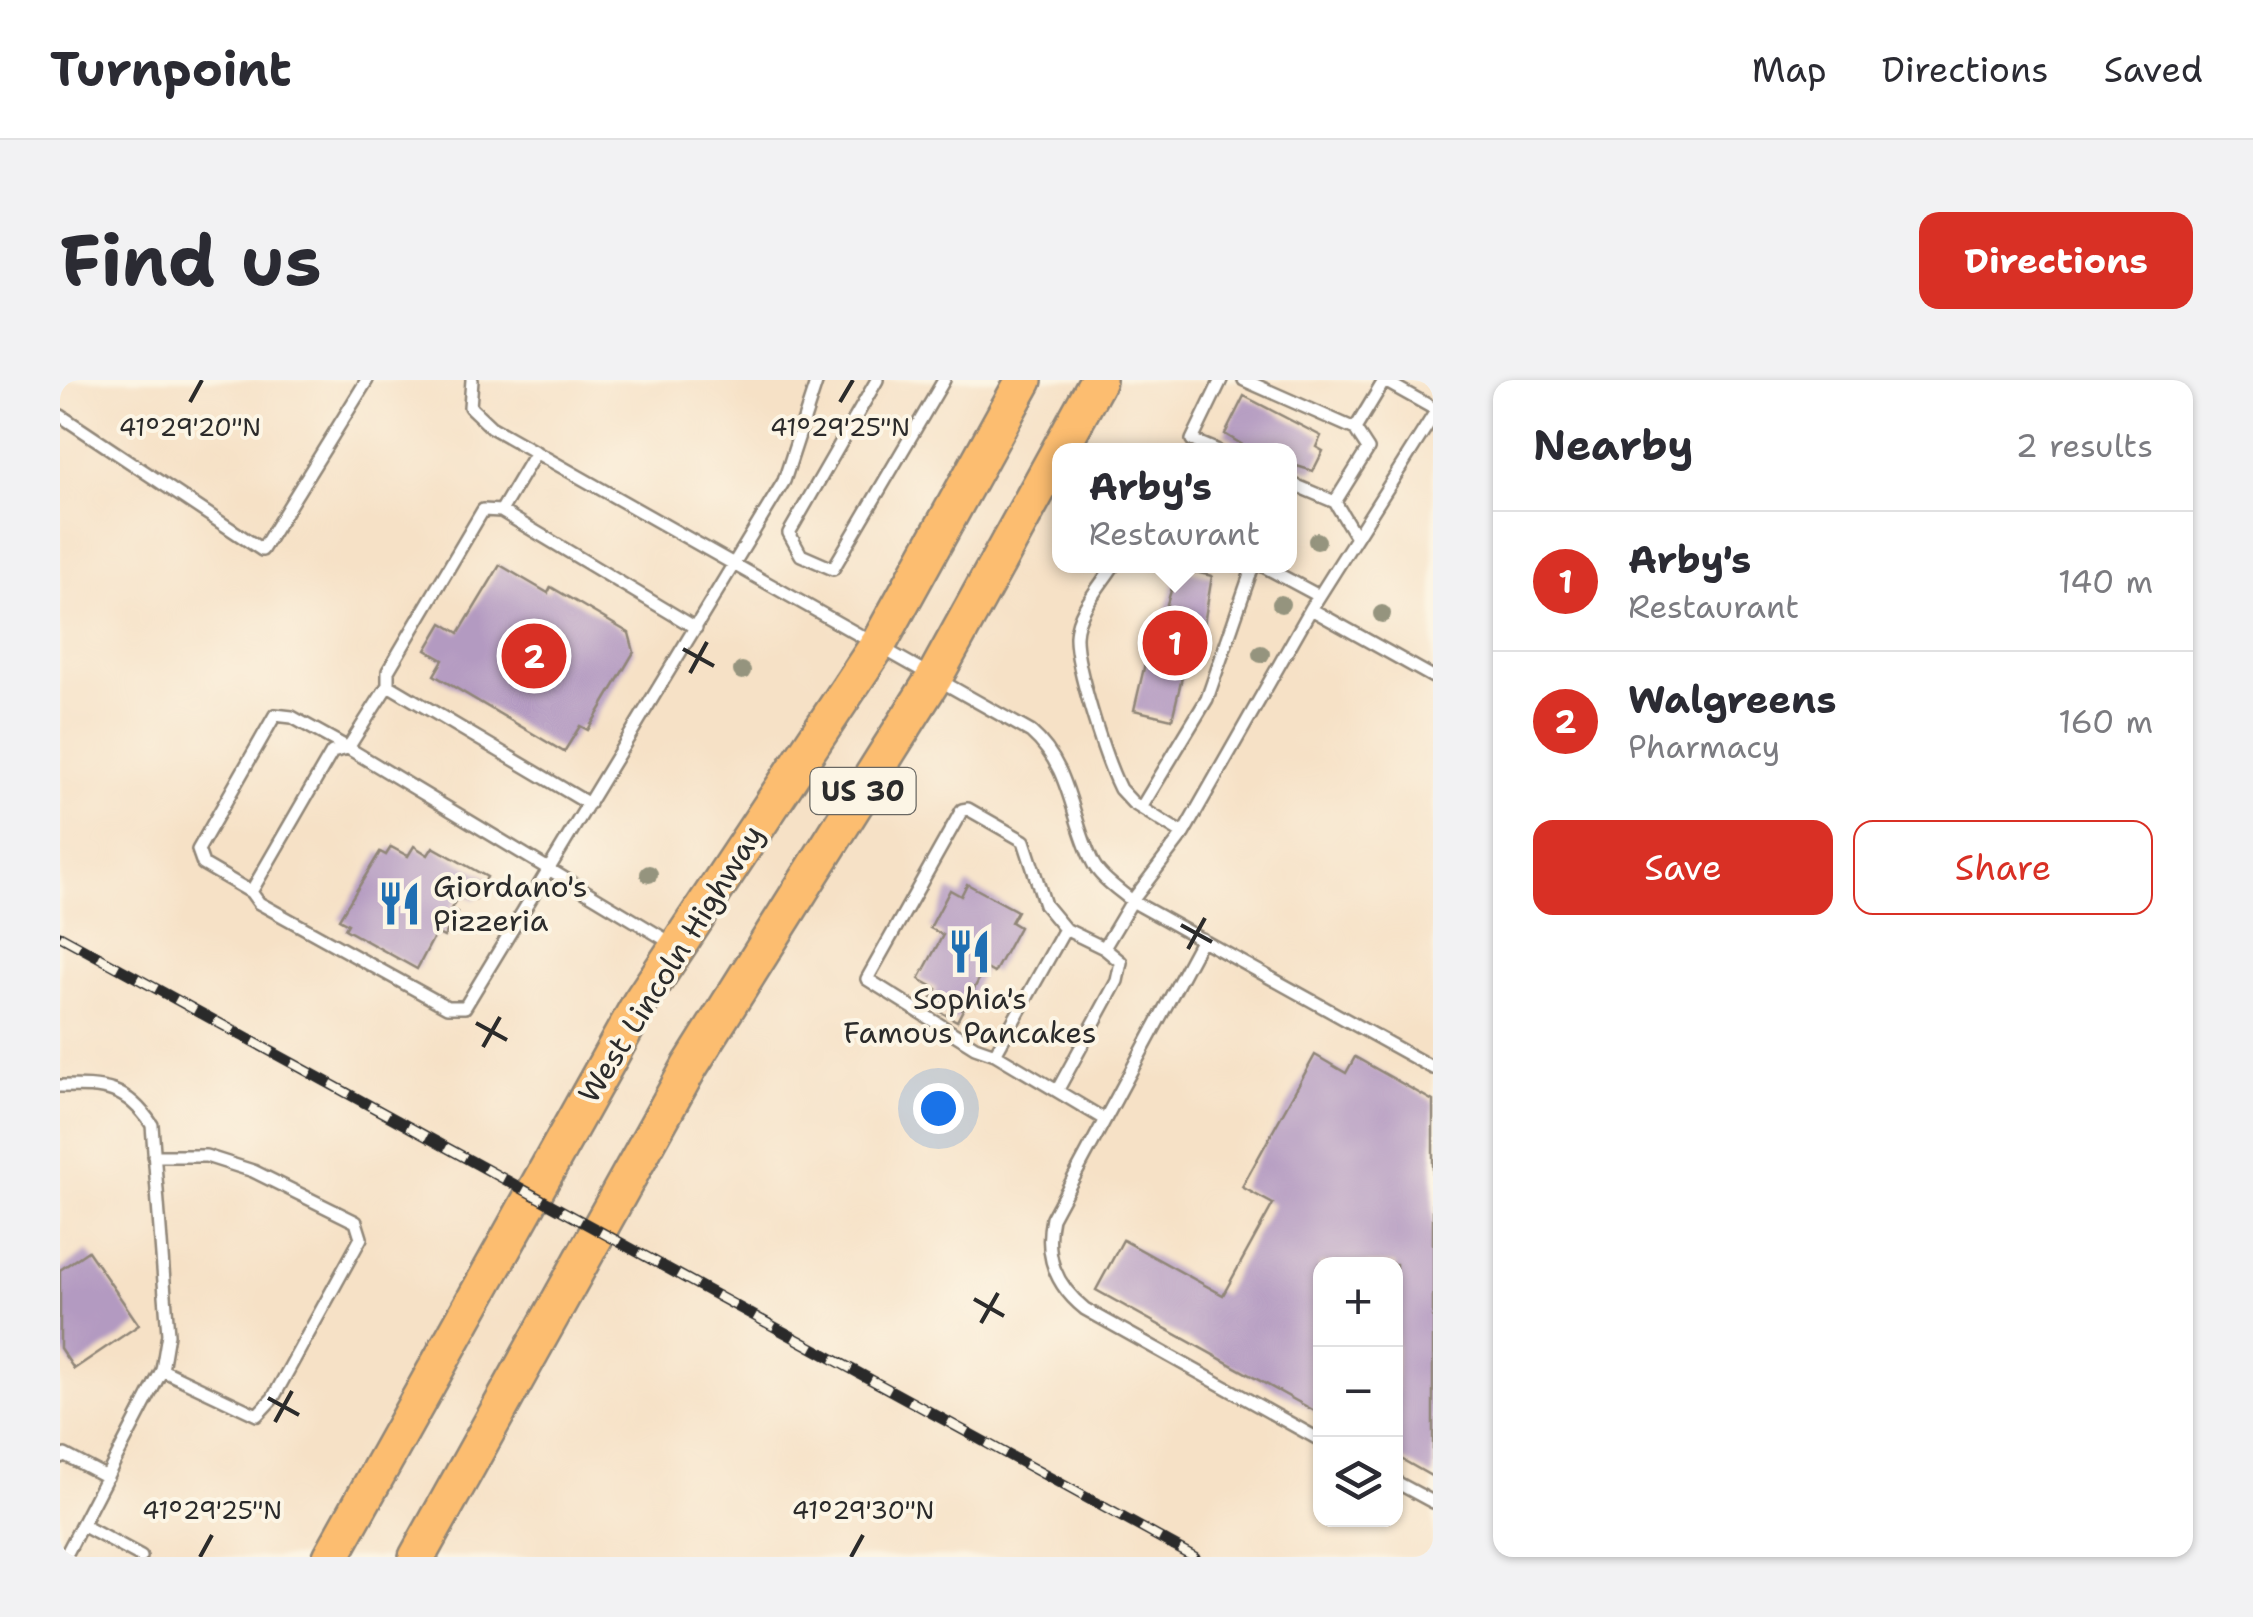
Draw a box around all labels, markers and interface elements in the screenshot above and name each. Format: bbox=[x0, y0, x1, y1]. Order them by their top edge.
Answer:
text: Turnpoint bbox=[50, 37, 292, 101]
text: Map bbox=[1752, 46, 1827, 93]
text: Directions bbox=[1882, 46, 2049, 93]
text: Saved bbox=[2104, 46, 2203, 93]
button: Directions bbox=[1919, 212, 2193, 309]
text: Find us bbox=[60, 214, 322, 307]
text: 41°29'20"N bbox=[119, 410, 261, 444]
text: 41°29'25"N bbox=[770, 410, 910, 444]
text: Nearby bbox=[1533, 417, 1693, 473]
text: 2 results bbox=[2016, 424, 2153, 467]
popup bbox=[1052, 443, 1297, 573]
text: Arby's bbox=[1089, 461, 1212, 512]
text: Restaurant bbox=[1089, 512, 1260, 555]
text: Arby's bbox=[1628, 534, 1751, 585]
text: 1 bbox=[1558, 560, 1573, 603]
text: 140 m bbox=[2058, 560, 2153, 603]
text: Restaurant bbox=[1628, 585, 1799, 628]
pin: 1 bbox=[1142, 606, 1208, 680]
pin: 2 bbox=[502, 618, 566, 694]
text: Walgreens bbox=[1628, 674, 1836, 725]
text: 2 bbox=[1554, 700, 1577, 743]
text: 160 m bbox=[2058, 700, 2153, 743]
text: Pharmacy bbox=[1628, 725, 1780, 768]
road number: US 30 bbox=[810, 768, 916, 814]
street label: West Lincoln Highway bbox=[568, 817, 773, 1111]
button: Save bbox=[1533, 820, 1833, 915]
button: Share bbox=[1853, 820, 2153, 915]
place label: Giordano's Pizzeria bbox=[433, 866, 588, 941]
restaurant icon: Giordano's Pizzeria bbox=[376, 880, 424, 928]
restaurant icon: Sophia's Famous Pancakes bbox=[946, 928, 994, 976]
place label: Sophia's Famous Pancakes bbox=[843, 978, 1097, 1053]
your location bbox=[913, 1083, 964, 1134]
map controls bbox=[1313, 1257, 1403, 1527]
button: + bbox=[1313, 1257, 1403, 1347]
button: − bbox=[1313, 1347, 1403, 1437]
button: layers bbox=[1313, 1437, 1403, 1527]
text: 41°29'25"N bbox=[142, 1493, 282, 1527]
text: 41°29'30"N bbox=[792, 1493, 934, 1527]

